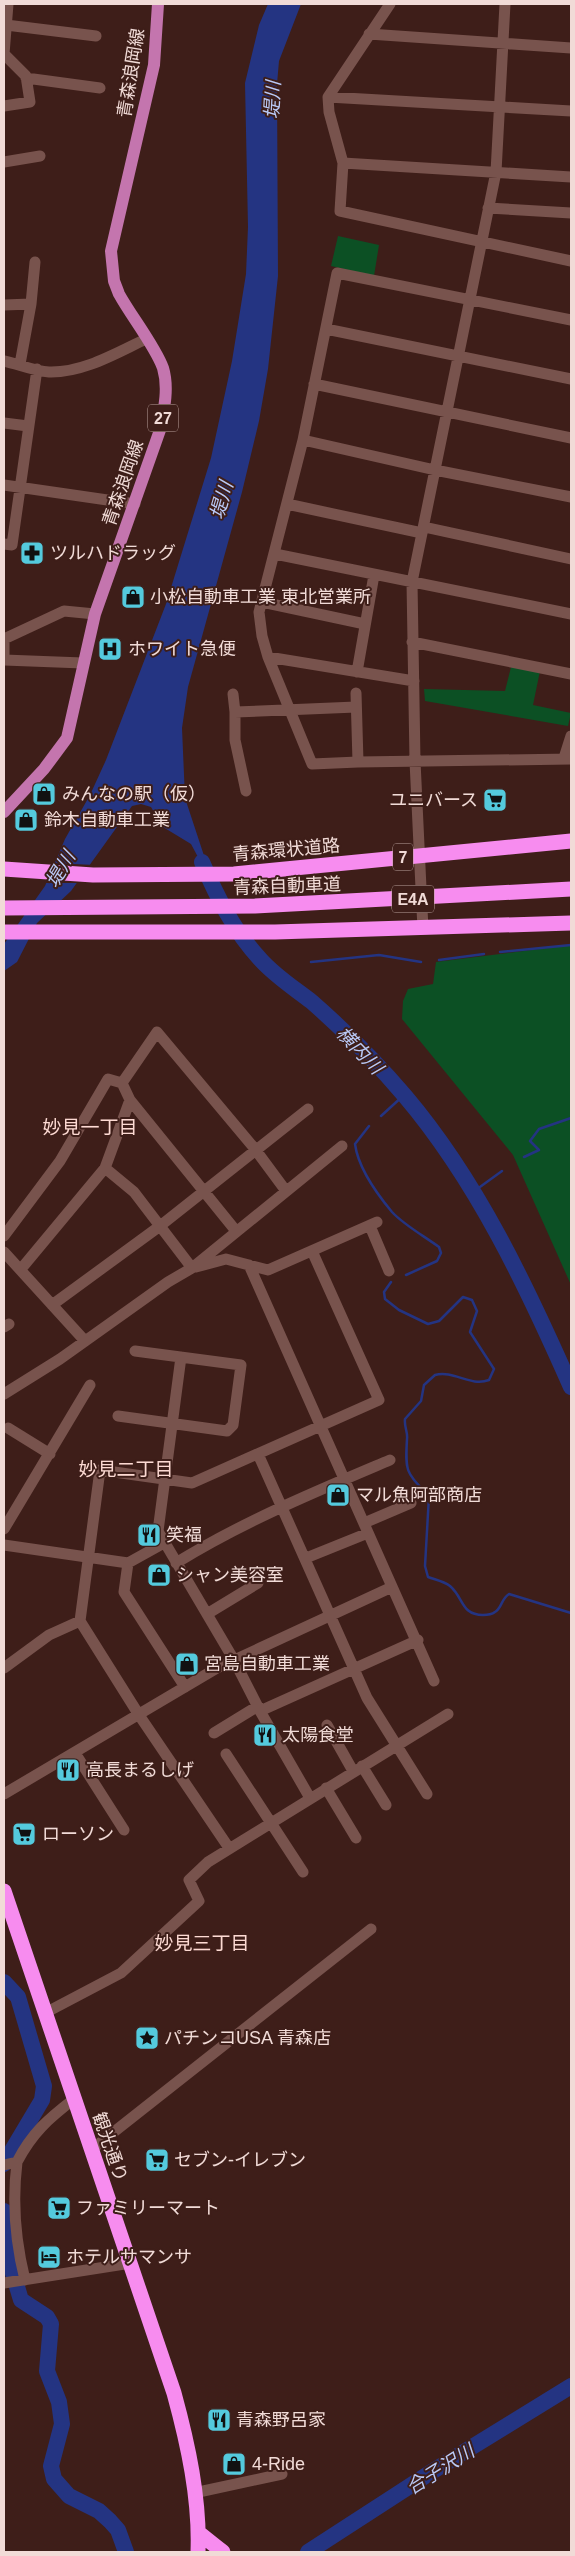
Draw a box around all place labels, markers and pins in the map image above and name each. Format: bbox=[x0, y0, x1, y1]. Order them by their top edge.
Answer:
pharmacy icon: ツルハドラッグ bbox=[19, 540, 45, 566]
place label: ツルハドラッグ bbox=[50, 543, 176, 563]
shop icon: 小松自動車工業 東北営業所 bbox=[120, 584, 146, 610]
place label: 小松自動車工業 東北営業所 bbox=[150, 587, 371, 607]
hospital icon: ホワイト急便 bbox=[97, 636, 123, 662]
place label: ホワイト急便 bbox=[128, 639, 236, 659]
shop icon: みんなの駅（仮） bbox=[31, 781, 57, 807]
place label: みんなの駅（仮） bbox=[62, 784, 206, 804]
supermarket icon: ユニバース bbox=[482, 787, 508, 813]
place label: ユニバース bbox=[389, 790, 478, 810]
shop icon: 鈴木自動車工業 bbox=[13, 807, 39, 833]
place label: 鈴木自動車工業 bbox=[44, 810, 170, 830]
shop icon: マル魚阿部商店 bbox=[325, 1482, 351, 1508]
place label: マル魚阿部商店 bbox=[356, 1485, 482, 1505]
restaurant icon: 笑福 bbox=[136, 1522, 162, 1548]
place label: 笑福 bbox=[166, 1525, 202, 1545]
shop icon: シャン美容室 bbox=[146, 1562, 172, 1588]
place label: シャン美容室 bbox=[176, 1565, 284, 1585]
shop icon: 宮島自動車工業 bbox=[174, 1651, 200, 1677]
place label: 宮島自動車工業 bbox=[204, 1654, 330, 1674]
restaurant icon: 太陽食堂 bbox=[252, 1722, 278, 1748]
place label: 太陽食堂 bbox=[282, 1725, 354, 1745]
restaurant icon: 高長まるしげ bbox=[55, 1757, 81, 1783]
place label: 高長まるしげ bbox=[86, 1760, 194, 1780]
supermarket icon: ローソン bbox=[11, 1821, 37, 1847]
place label: ローソン bbox=[42, 1824, 114, 1844]
place icon: パチンコUSA 青森店 bbox=[134, 2025, 160, 2051]
place label: パチンコUSA 青森店 bbox=[164, 2028, 331, 2048]
supermarket icon: セブン-イレブン bbox=[144, 2147, 170, 2173]
place label: セブン-イレブン bbox=[174, 2150, 306, 2170]
supermarket icon: ファミリーマート bbox=[46, 2195, 72, 2221]
place label: ファミリーマート bbox=[76, 2198, 220, 2218]
hotel icon: ホテルサマンサ bbox=[36, 2244, 62, 2270]
place label: ホテルサマンサ bbox=[66, 2247, 192, 2267]
restaurant icon: 青森野呂家 bbox=[206, 2407, 232, 2433]
place label: 青森野呂家 bbox=[236, 2410, 326, 2430]
shop icon: 4-Ride bbox=[221, 2451, 247, 2477]
place label: 4-Ride bbox=[252, 2454, 305, 2474]

